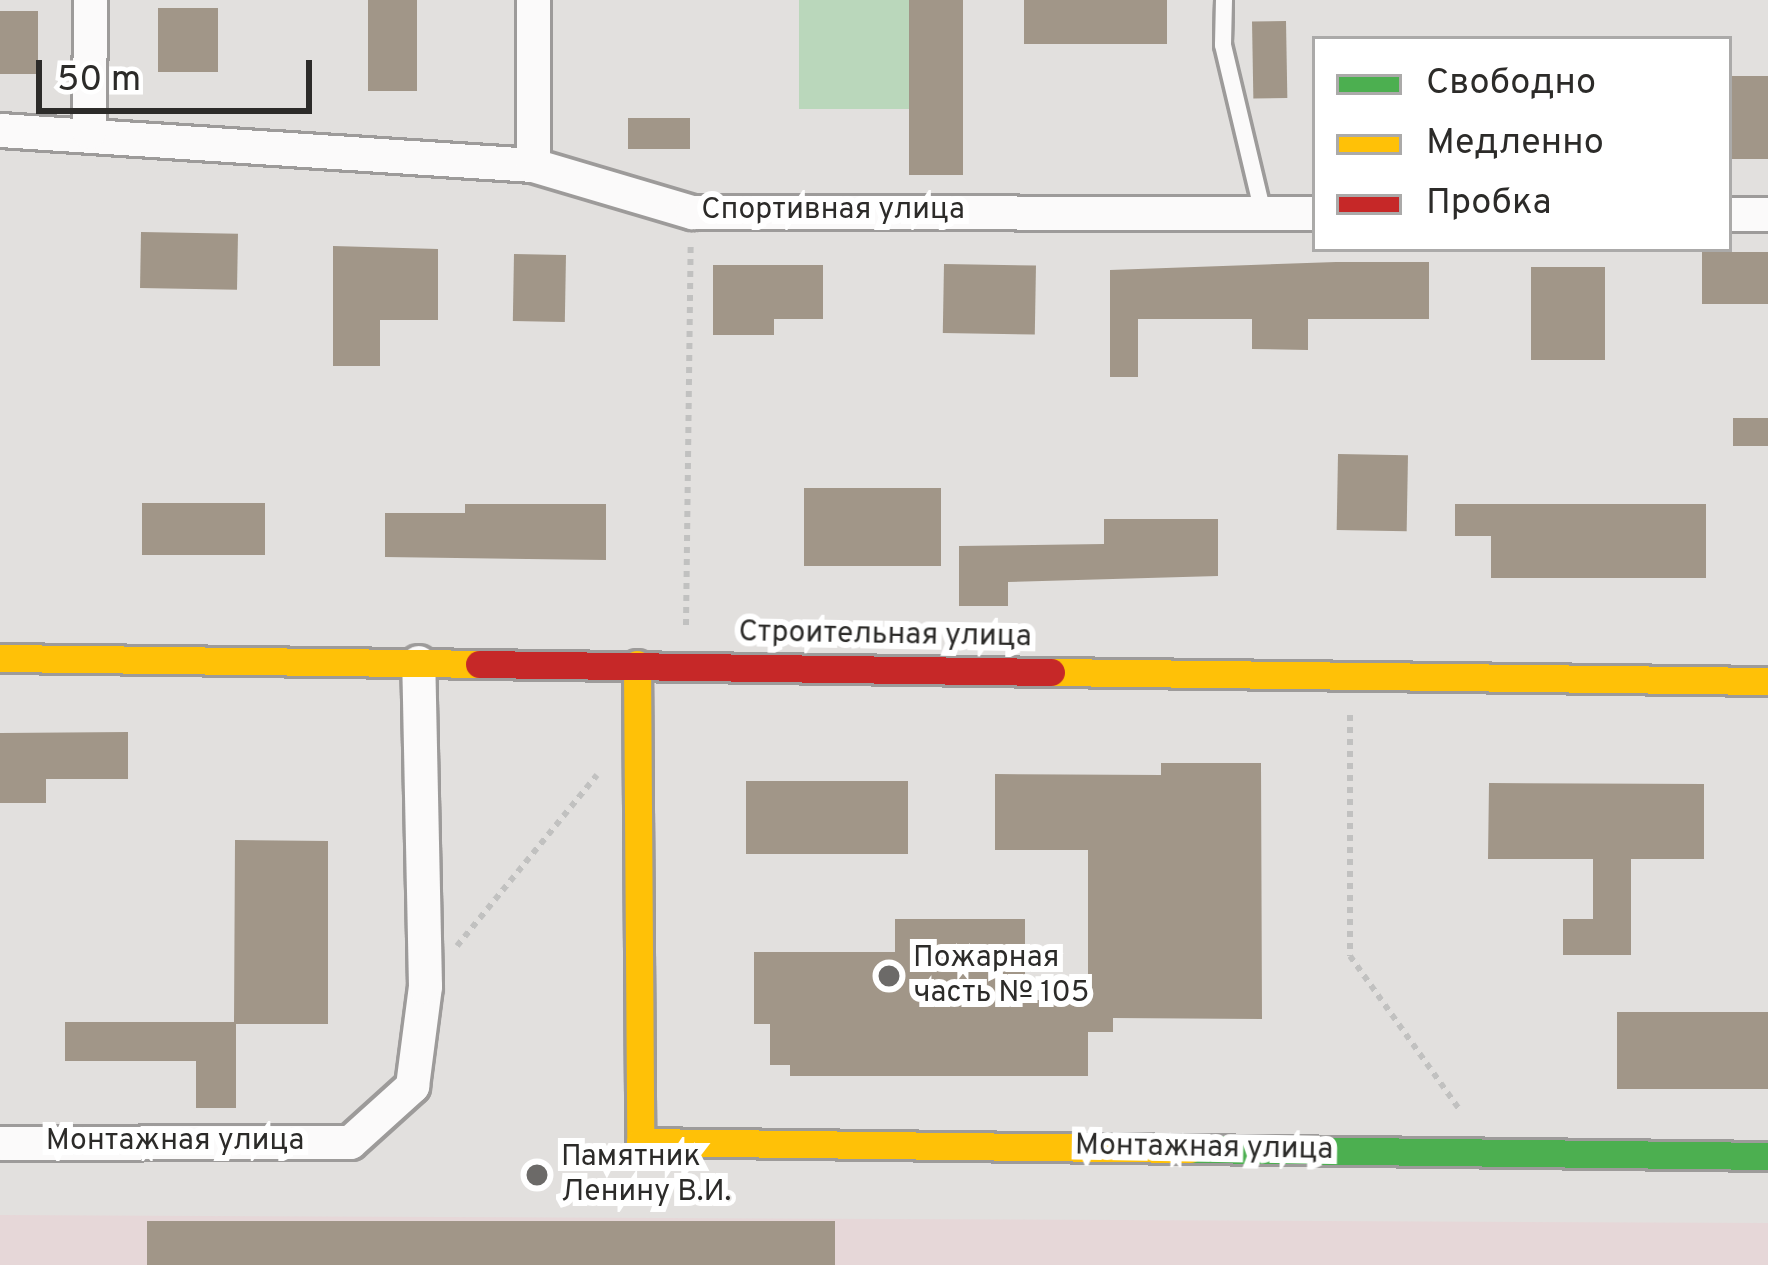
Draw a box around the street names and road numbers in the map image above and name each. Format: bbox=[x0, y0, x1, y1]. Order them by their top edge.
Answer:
street label: Спортивная улица bbox=[701, 193, 965, 229]
street label: Строительная улица bbox=[738, 615, 1032, 657]
street label: Монтажная улица bbox=[46, 1124, 304, 1160]
street label: Монтажная улица bbox=[1075, 1129, 1333, 1169]

